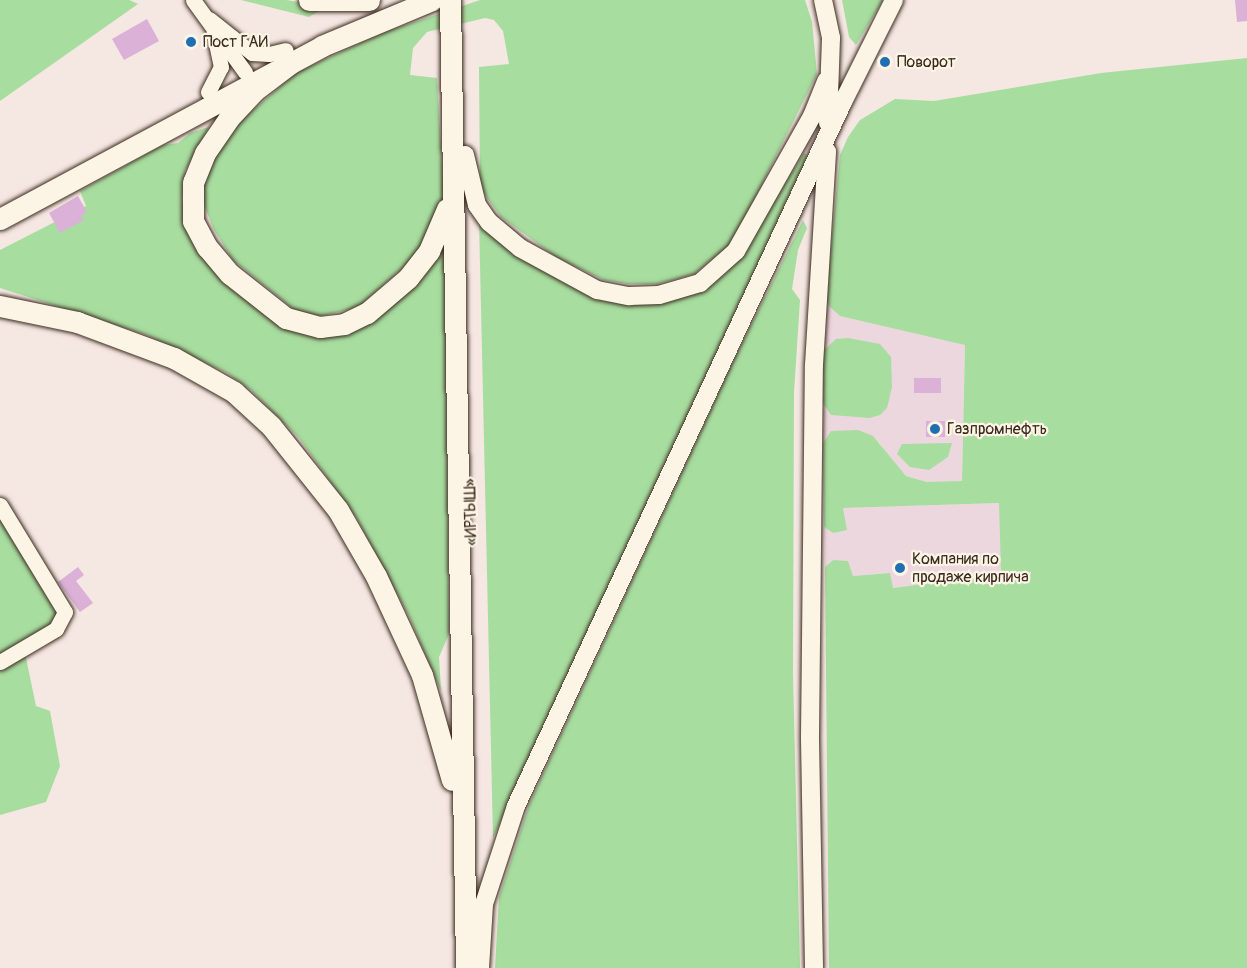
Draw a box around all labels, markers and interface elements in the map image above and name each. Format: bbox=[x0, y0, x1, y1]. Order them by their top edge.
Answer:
place label: Пост ГАИ bbox=[203, 32, 268, 52]
marker: Пост ГАИ bbox=[184, 35, 198, 49]
place label: Поворот bbox=[897, 52, 956, 72]
marker: Поворот bbox=[878, 55, 892, 69]
place label: Газпромнефть bbox=[947, 419, 1047, 439]
marker: Газпромнефть bbox=[928, 422, 942, 436]
street label: «ИРТЫШ» bbox=[461, 478, 481, 546]
place label: Компания по продаже кирпича bbox=[912, 549, 1029, 587]
marker: Компания по продаже кирпича bbox=[893, 561, 907, 575]

